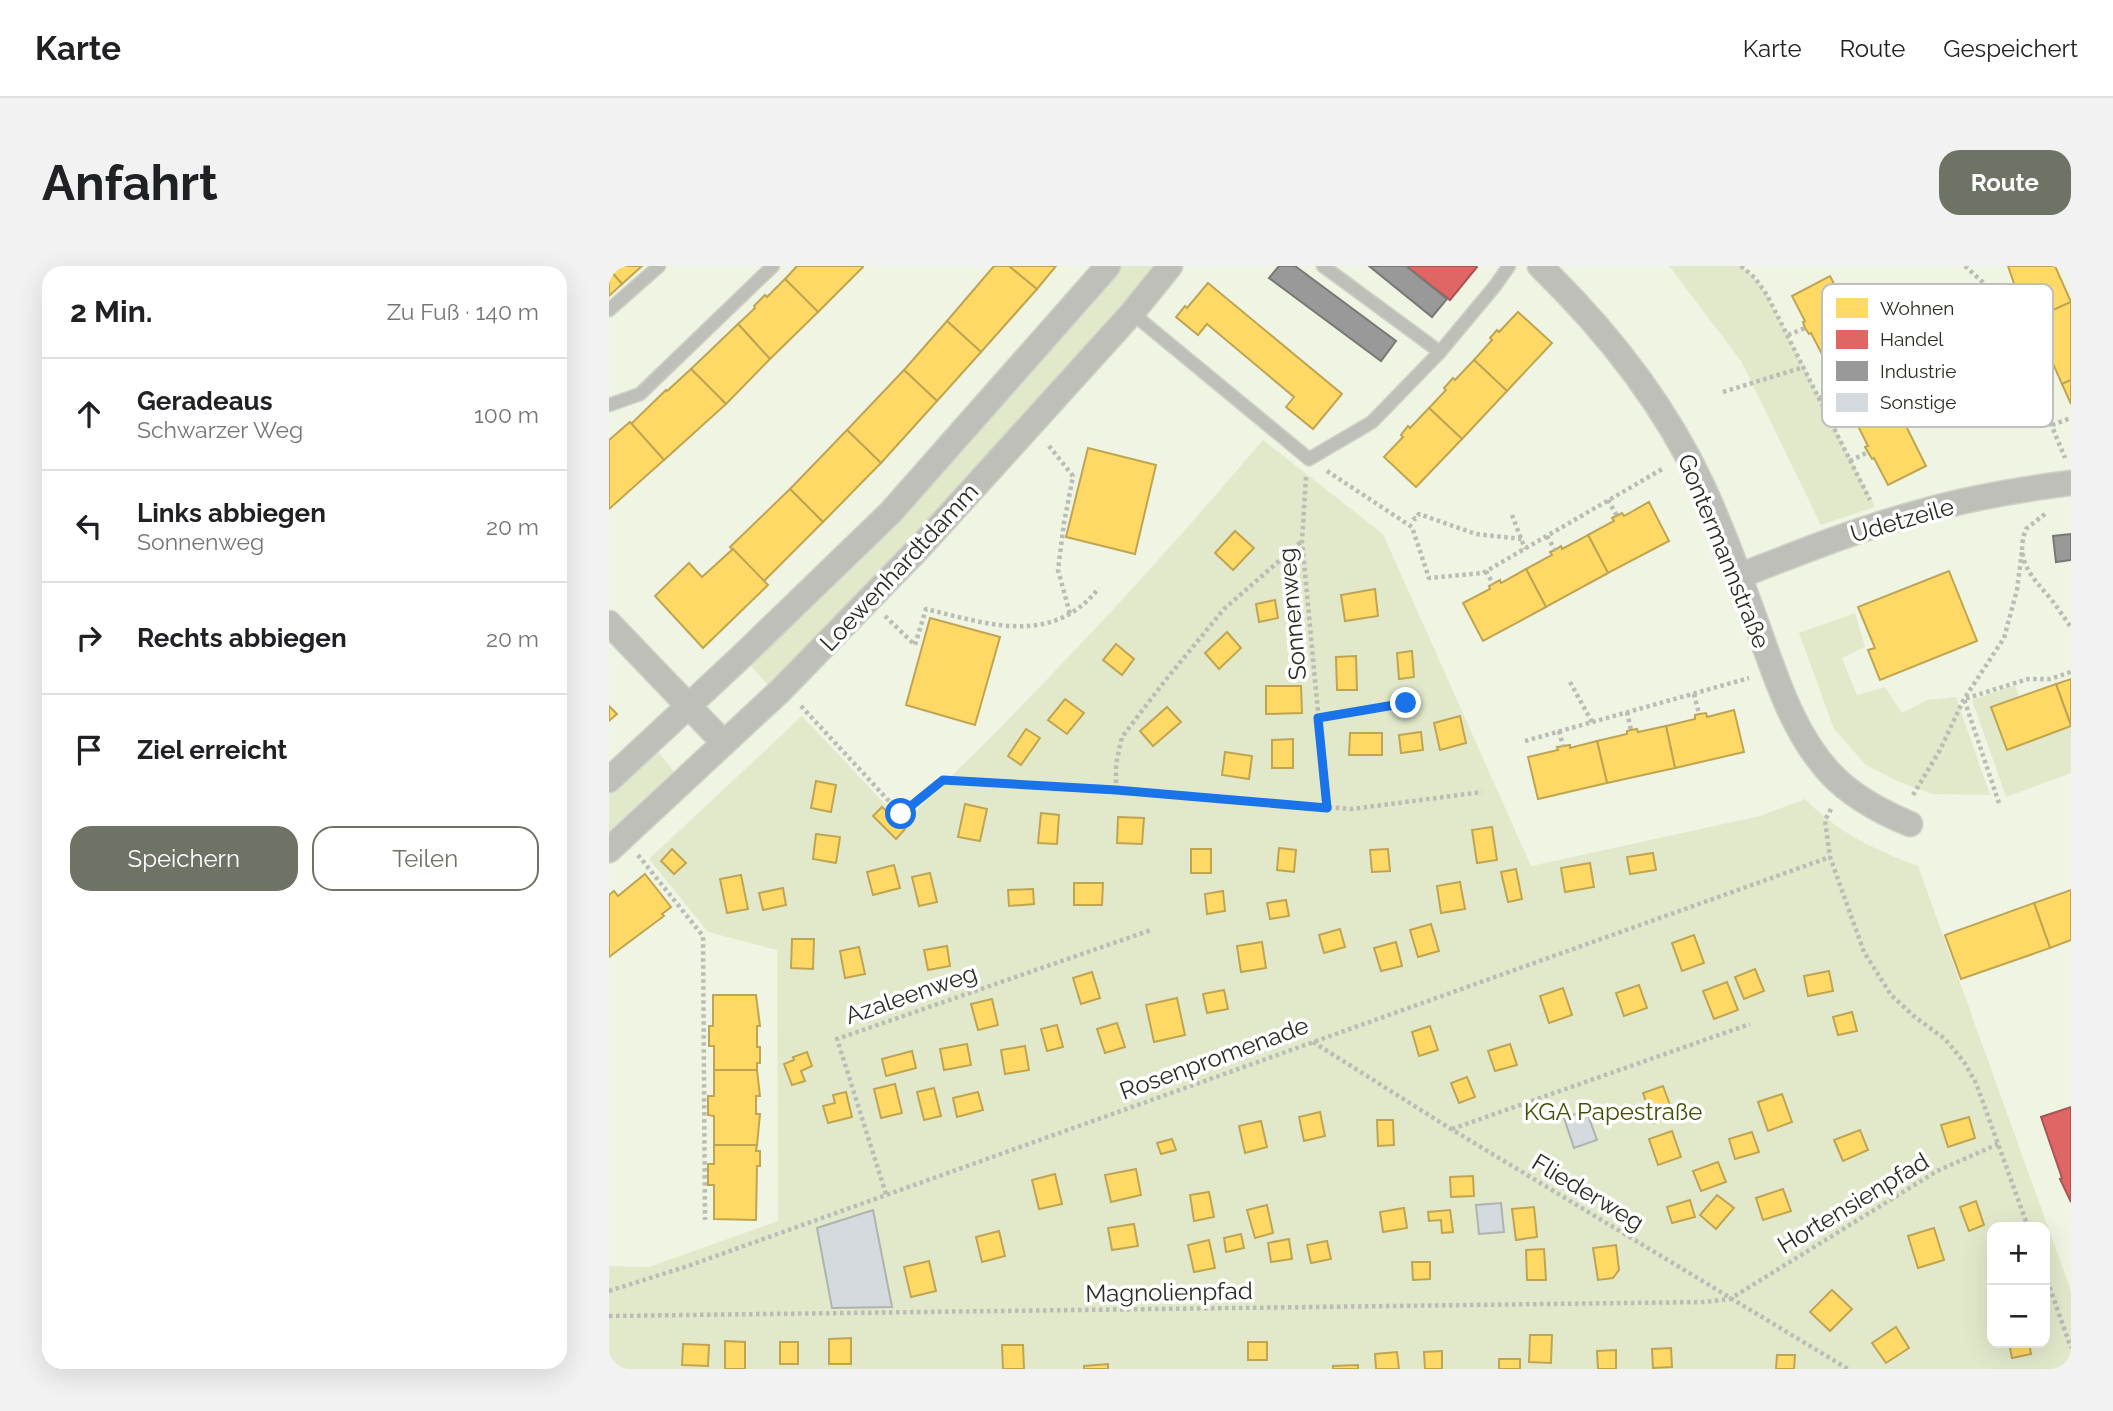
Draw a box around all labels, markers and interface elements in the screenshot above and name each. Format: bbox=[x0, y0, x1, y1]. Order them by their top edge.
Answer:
text: Karte bbox=[35, 29, 121, 68]
text: Karte bbox=[1743, 34, 1802, 63]
text: Route bbox=[1840, 34, 1905, 63]
text: Gespeichert bbox=[1943, 34, 2078, 63]
button: Route bbox=[1939, 150, 2071, 215]
text: Anfahrt bbox=[42, 154, 218, 211]
legend bbox=[1822, 284, 2053, 427]
text: 2 Min. bbox=[70, 294, 153, 329]
text: Wohnen bbox=[1880, 297, 1954, 319]
text: Zu Fuß · 140 m bbox=[387, 298, 539, 325]
text: Handel bbox=[1880, 328, 1944, 350]
text: Industrie bbox=[1880, 360, 1956, 382]
text: Geradeaus bbox=[137, 386, 273, 416]
text: Sonstige bbox=[1880, 391, 1957, 413]
icon: ahead bbox=[70, 395, 108, 433]
text: 100 m bbox=[474, 401, 539, 428]
text: Schwarzer Weg bbox=[137, 416, 303, 443]
street label: Gontermannstraße bbox=[1672, 450, 1776, 652]
street label: Loewenhardtdamm bbox=[814, 477, 984, 657]
street label: Udetzeile bbox=[1847, 491, 1957, 549]
text: Links abbiegen bbox=[137, 498, 326, 528]
icon: left bbox=[70, 507, 108, 545]
text: 20 m bbox=[486, 513, 539, 540]
text: Sonnenweg bbox=[137, 528, 264, 555]
street label: Sonnenweg bbox=[1272, 547, 1312, 681]
icon: right bbox=[70, 619, 108, 657]
text: Rechts abbiegen bbox=[137, 623, 347, 653]
text: 20 m bbox=[486, 625, 539, 652]
route end bbox=[1390, 687, 1421, 718]
icon: arrive bbox=[70, 731, 108, 769]
text: Ziel erreicht bbox=[137, 735, 287, 765]
route start bbox=[885, 798, 916, 829]
button: Speichern bbox=[70, 826, 298, 891]
button: Teilen bbox=[312, 826, 539, 891]
street label: Azaleenweg bbox=[841, 958, 981, 1030]
street label: Rosenpromenade bbox=[1116, 1010, 1312, 1106]
park label: KGA Papestraße bbox=[1524, 1097, 1702, 1126]
street label: Hortensienpfad bbox=[1772, 1146, 1934, 1260]
street label: Fliederweg bbox=[1527, 1147, 1649, 1237]
map controls bbox=[1987, 1222, 2050, 1348]
button: + bbox=[1987, 1222, 2050, 1285]
street label: Magnolienpfad bbox=[1085, 1276, 1253, 1308]
button: − bbox=[1987, 1285, 2050, 1348]

